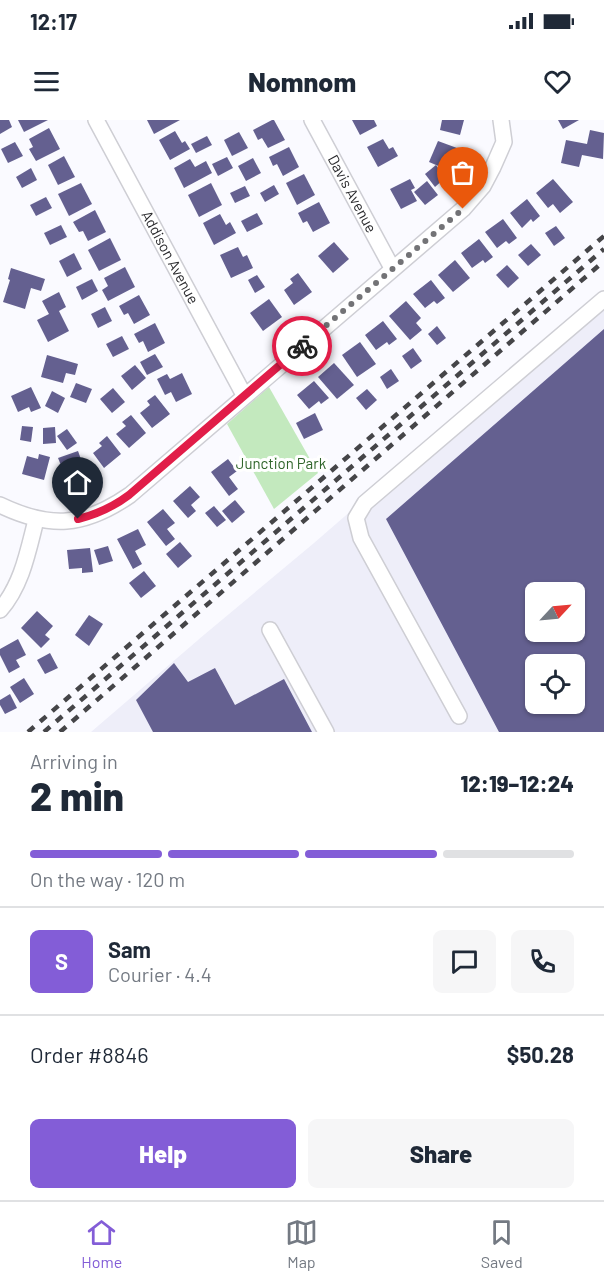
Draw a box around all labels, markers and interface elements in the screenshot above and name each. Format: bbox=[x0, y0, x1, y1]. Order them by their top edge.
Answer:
text: 12:17 bbox=[30, 8, 77, 34]
icon: menu bbox=[30, 65, 63, 98]
text: Nomnom bbox=[248, 65, 356, 97]
icon: heart bbox=[541, 65, 574, 98]
pin bbox=[437, 147, 488, 209]
street label: Davis Avenue bbox=[325, 151, 381, 235]
icon: bag bbox=[446, 156, 479, 189]
street label: Addison Avenue bbox=[138, 207, 203, 307]
courier bbox=[272, 316, 332, 376]
icon: bike bbox=[286, 330, 319, 363]
park label: Junction Park bbox=[236, 454, 327, 472]
pin bbox=[52, 457, 103, 519]
icon: home bbox=[61, 466, 94, 499]
north arrow bbox=[525, 582, 585, 642]
map controls bbox=[525, 582, 585, 714]
button: locate bbox=[525, 654, 585, 714]
text: Arriving in bbox=[30, 749, 118, 773]
text: 12:19–12:24 bbox=[461, 770, 574, 796]
text: 2 min bbox=[30, 772, 124, 819]
text: On the way · 120 m bbox=[30, 867, 185, 891]
button: chat bbox=[433, 930, 496, 993]
button: phone bbox=[511, 930, 574, 993]
text: Sam bbox=[108, 936, 151, 962]
text: S bbox=[55, 948, 68, 974]
text: Courier · 4.4 bbox=[108, 962, 212, 986]
text: Order #8846 bbox=[30, 1041, 149, 1067]
text: $50.28 bbox=[507, 1041, 574, 1067]
button: Help bbox=[30, 1119, 296, 1188]
button: Share bbox=[308, 1119, 574, 1188]
tab: Home bbox=[81, 1216, 122, 1271]
tab: Map bbox=[285, 1216, 318, 1271]
tab: Saved bbox=[481, 1216, 523, 1271]

